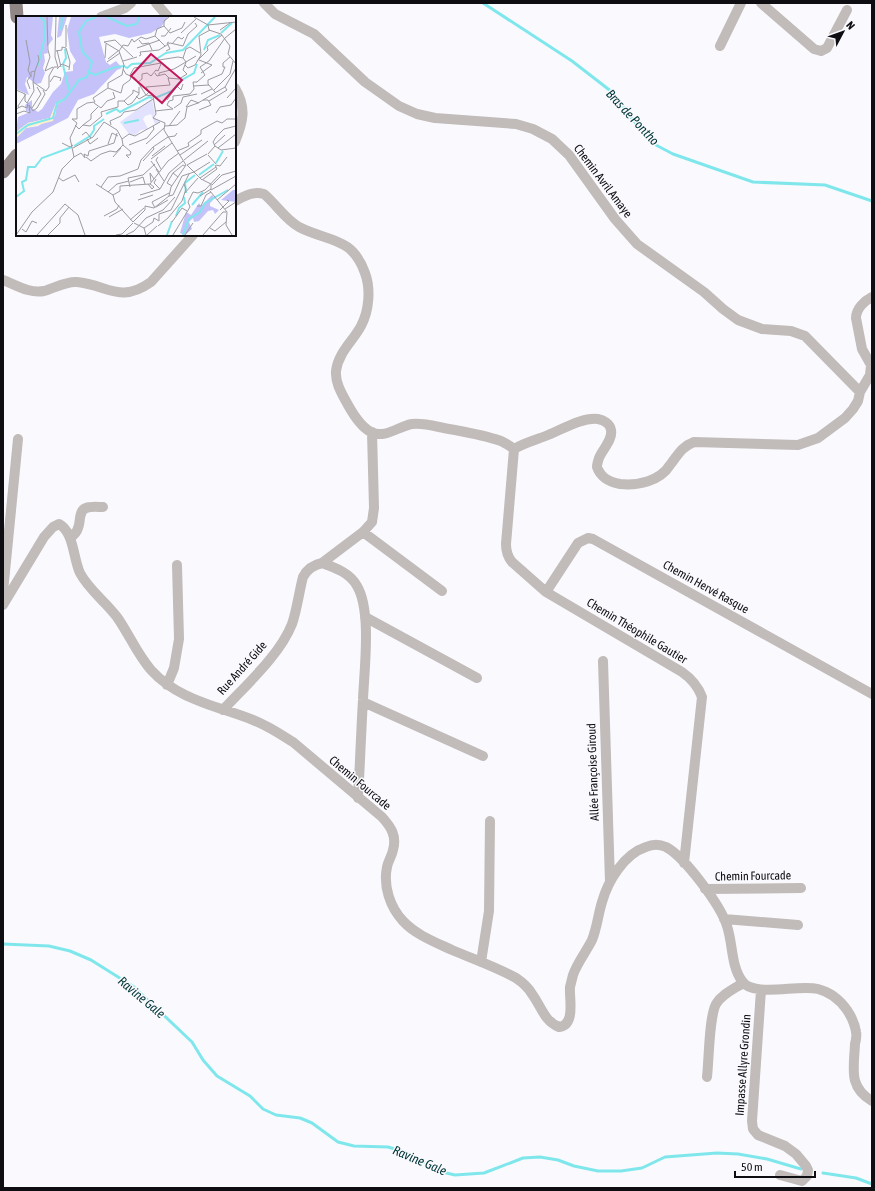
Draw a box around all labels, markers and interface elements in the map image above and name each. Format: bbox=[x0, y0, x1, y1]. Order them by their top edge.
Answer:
north arrow bbox=[823, 12, 863, 52]
inset map bbox=[16, 16, 236, 236]
text: N bbox=[844, 19, 857, 32]
water label: Bras de Pontho bbox=[603, 86, 662, 148]
street label: Chemin Avril Amaye bbox=[571, 142, 635, 220]
street label: Chemin Hervé Rasque bbox=[661, 558, 751, 616]
street label: Chemin Théophile Gautier bbox=[584, 595, 690, 667]
street label: Rue André Gide bbox=[214, 638, 270, 698]
street label: Allée Françoise Giroud bbox=[584, 723, 602, 821]
street label: Chemin Fourcade bbox=[326, 753, 394, 813]
street label: Chemin Fourcade bbox=[715, 868, 791, 884]
water label: Ravine Gale bbox=[115, 973, 168, 1021]
street label: Impasse Allyre Grondin bbox=[732, 1014, 754, 1116]
water label: Ravine Gale bbox=[391, 1142, 449, 1179]
scale bar bbox=[735, 1153, 815, 1179]
text: 50 m bbox=[741, 1160, 763, 1174]

